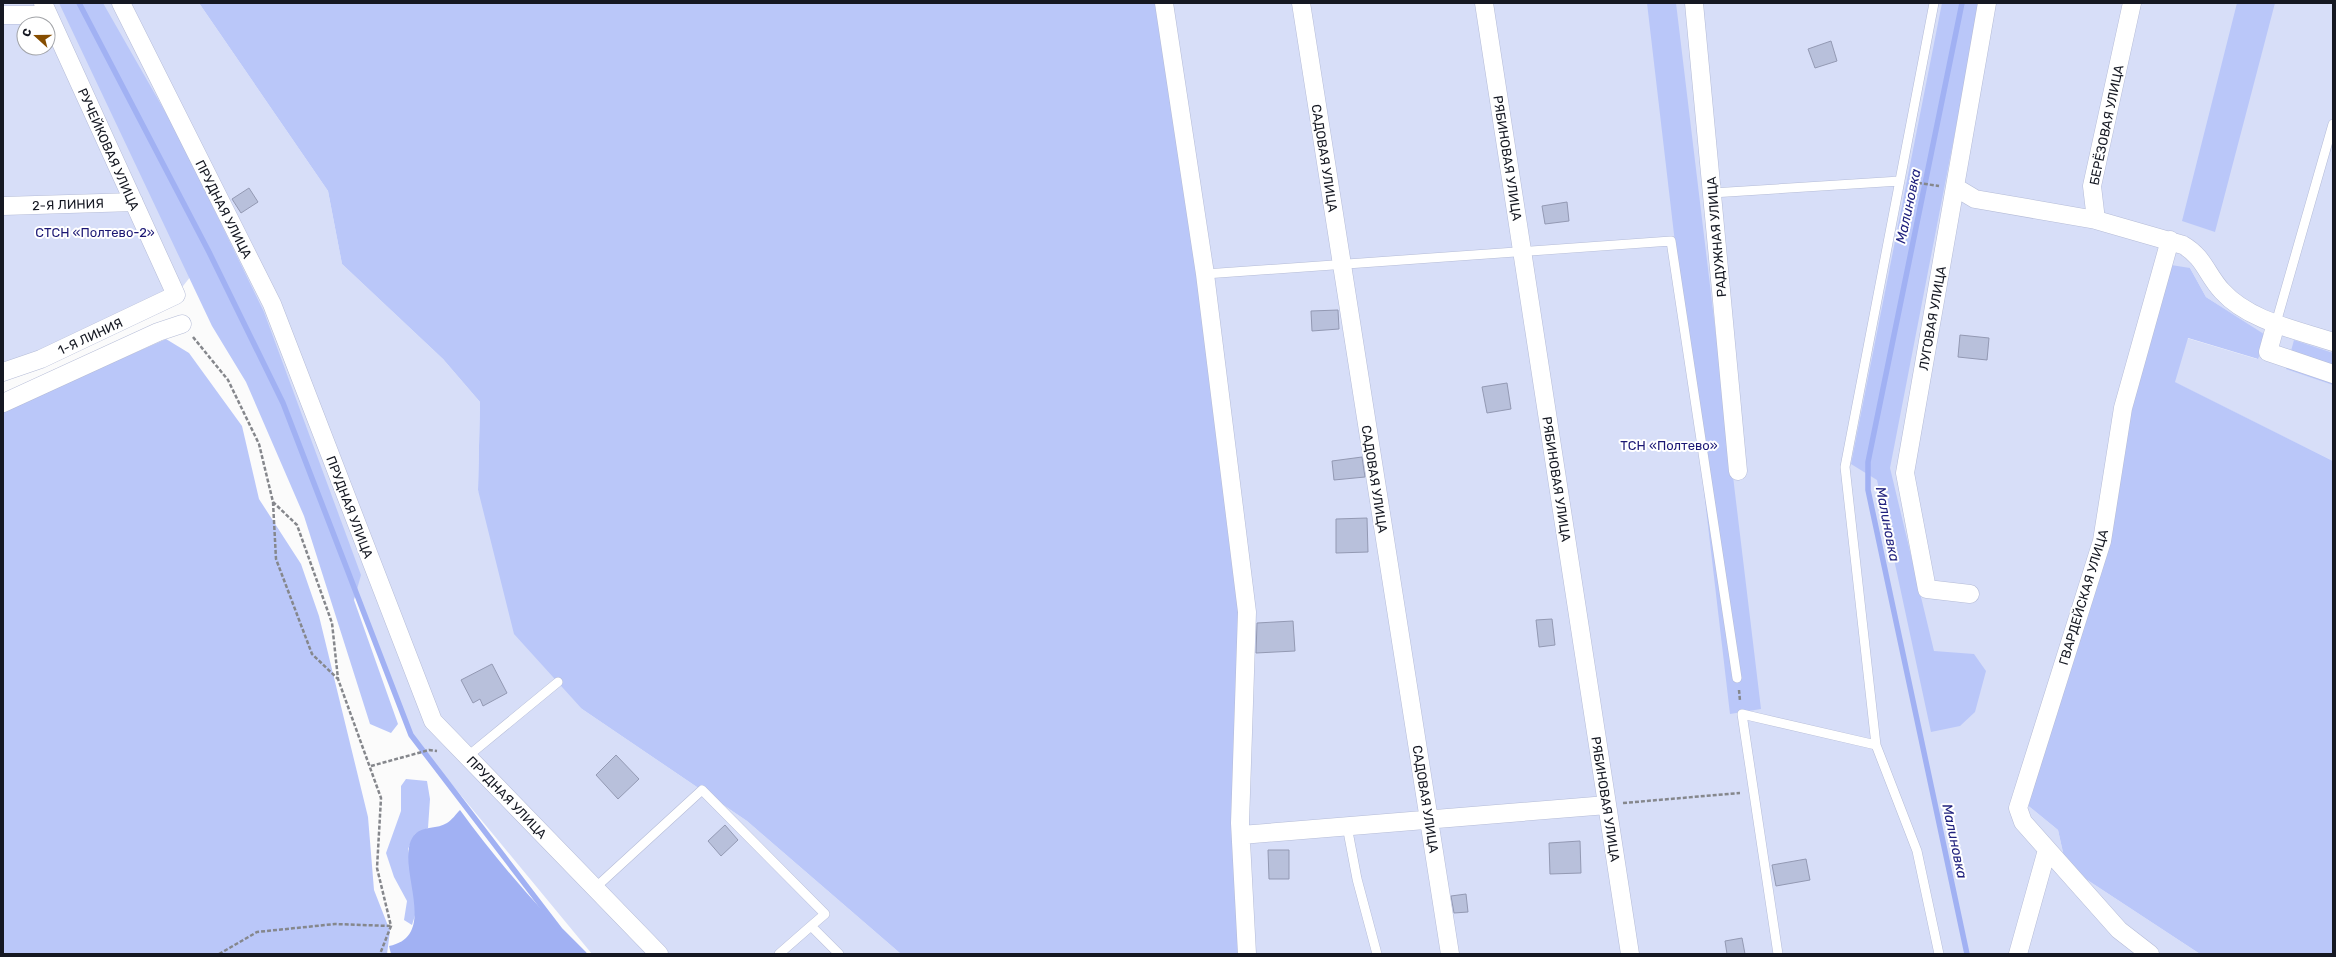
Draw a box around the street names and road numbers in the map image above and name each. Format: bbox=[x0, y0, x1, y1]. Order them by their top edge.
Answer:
street label: БЕРЁЗОВАЯ УЛИЦА bbox=[2085, 63, 2127, 187]
street label: РУЧЕЙКОВАЯ УЛИЦА bbox=[75, 86, 142, 213]
street label: РЯБИНОВАЯ УЛИЦА bbox=[1490, 94, 1525, 222]
street label: САДОВАЯ УЛИЦА bbox=[1309, 103, 1340, 213]
street label: ПРУДНАЯ УЛИЦА bbox=[192, 157, 255, 261]
street label: РАДУЖНАЯ УЛИЦА bbox=[1704, 176, 1729, 298]
street label: 2-Я ЛИНИЯ bbox=[32, 196, 104, 213]
street label: ЛУГОВАЯ УЛИЦА bbox=[1916, 264, 1949, 371]
street label: 1-Я ЛИНИЯ bbox=[55, 315, 125, 358]
street label: РЯБИНОВАЯ УЛИЦА bbox=[1539, 415, 1574, 543]
street label: САДОВАЯ УЛИЦА bbox=[1359, 424, 1390, 534]
street label: ПРУДНАЯ УЛИЦА bbox=[323, 454, 376, 561]
street label: ГВАРДЕЙСКАЯ УЛИЦА bbox=[2056, 527, 2111, 667]
street label: РЯБИНОВАЯ УЛИЦА bbox=[1588, 735, 1623, 863]
street label: САДОВАЯ УЛИЦА bbox=[1410, 744, 1441, 854]
street label: ПРУДНАЯ УЛИЦА bbox=[464, 753, 550, 842]

